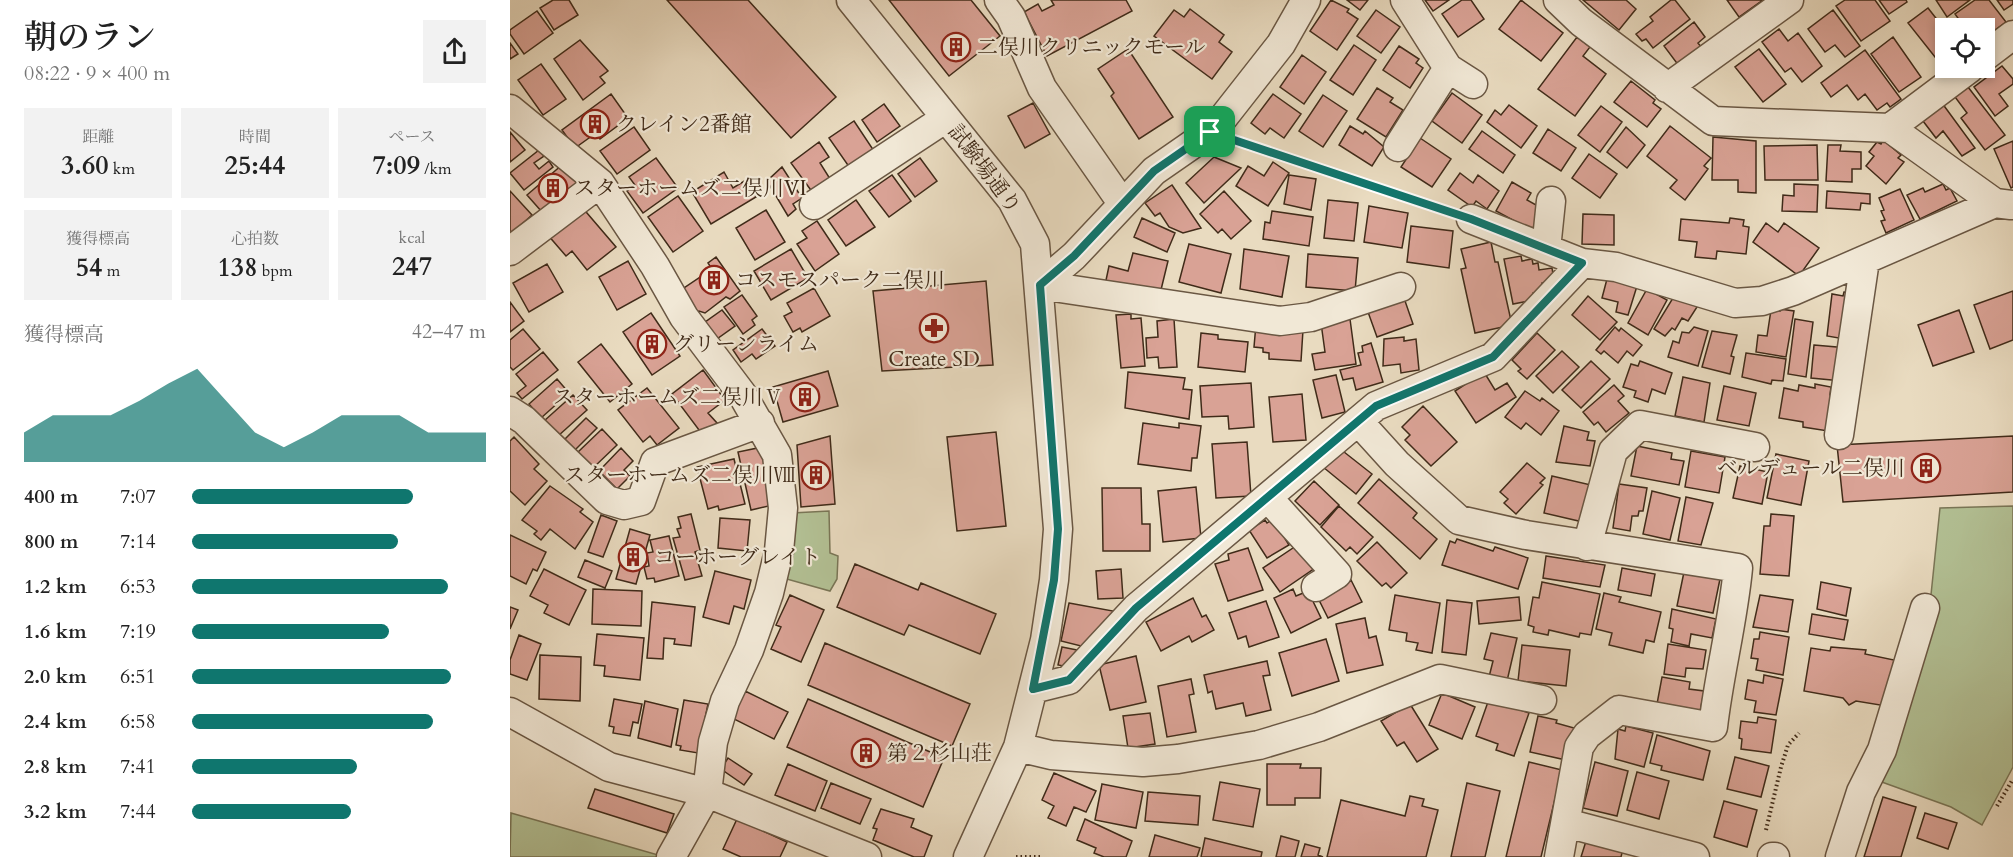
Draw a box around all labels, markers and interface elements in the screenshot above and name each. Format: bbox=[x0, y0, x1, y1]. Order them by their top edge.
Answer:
text: 朝のラン bbox=[24, 15, 156, 60]
map controls bbox=[1935, 18, 1995, 78]
button: locate bbox=[1935, 18, 1995, 78]
button: share bbox=[423, 20, 486, 83]
building icon: 二俣川クリニックモール bbox=[940, 31, 972, 63]
place label: 二俣川クリニックモール bbox=[977, 33, 1205, 62]
text: 08:22 · 9 × 400 m bbox=[24, 60, 170, 87]
pin bbox=[1184, 106, 1235, 157]
building icon: クレイン2番館 bbox=[579, 108, 611, 140]
place label: クレイン2番館 bbox=[616, 110, 752, 139]
icon: arrive bbox=[1193, 115, 1226, 148]
street label: 試験場通り bbox=[941, 119, 1028, 220]
text: 距離 bbox=[82, 126, 114, 148]
text: 時間 bbox=[239, 126, 271, 148]
text: ペース bbox=[388, 126, 436, 148]
text: 3.60 bbox=[61, 148, 109, 183]
text: 25:44 bbox=[225, 148, 285, 183]
text: 7:09 bbox=[372, 148, 420, 183]
text: km bbox=[109, 158, 135, 180]
text: /km bbox=[420, 158, 452, 180]
building icon: スターホームズ二俣川VI bbox=[537, 172, 569, 204]
place label: スターホームズ二俣川VI bbox=[574, 174, 807, 203]
text: kcal bbox=[399, 227, 425, 249]
text: 獲得標高 bbox=[66, 228, 130, 250]
text: 心拍数 bbox=[231, 228, 279, 250]
text: 247 bbox=[392, 249, 432, 284]
text: 54 bbox=[76, 250, 102, 285]
text: 138 bbox=[218, 250, 258, 285]
text: m bbox=[102, 260, 120, 282]
text: bpm bbox=[258, 260, 292, 282]
building icon: コスモスパーク二俣川 bbox=[698, 264, 730, 296]
place label: コスモスパーク二俣川 bbox=[735, 266, 945, 295]
pharmacy icon: Create SD bbox=[918, 312, 950, 344]
text: 42–47 m bbox=[412, 318, 486, 345]
text: 獲得標高 bbox=[24, 321, 104, 348]
building icon: グリーンライム bbox=[636, 328, 668, 360]
place label: グリーンライム bbox=[673, 330, 819, 359]
place label: Create SD bbox=[888, 345, 980, 374]
building icon: スターホームズ二俣川Ⅴ bbox=[789, 381, 821, 413]
place label: スターホームズ二俣川Ⅴ bbox=[553, 383, 784, 412]
building icon: ベルデュール二俣川 bbox=[1910, 452, 1942, 484]
place label: ベルデュール二俣川 bbox=[1717, 454, 1905, 483]
building icon: スターホームズ二俣川Ⅷ bbox=[800, 459, 832, 491]
place label: スターホームズ二俣川Ⅷ bbox=[564, 461, 795, 490]
text: 400 m bbox=[24, 483, 79, 510]
text: 7:07 bbox=[120, 483, 156, 510]
text: 800 m bbox=[24, 528, 79, 555]
text: 7:14 bbox=[120, 528, 156, 555]
building icon: コーホーグレイト bbox=[617, 541, 649, 573]
place label: コーホーグレイト bbox=[654, 543, 821, 572]
text: 1.2 km bbox=[24, 573, 87, 600]
text: 6:53 bbox=[120, 573, 156, 600]
text: 1.6 km bbox=[24, 618, 87, 645]
text: 7:19 bbox=[120, 618, 156, 645]
text: 2.0 km bbox=[24, 663, 87, 690]
text: 6:51 bbox=[120, 663, 156, 690]
text: 2.4 km bbox=[24, 708, 87, 735]
text: 6:58 bbox=[120, 708, 156, 735]
building icon: 第２杉山荘 bbox=[850, 737, 882, 769]
place label: 第２杉山荘 bbox=[887, 739, 992, 768]
text: 2.8 km bbox=[24, 753, 87, 780]
text: 7:41 bbox=[120, 753, 156, 780]
text: 3.2 km bbox=[24, 798, 87, 825]
text: 7:44 bbox=[120, 798, 156, 825]

